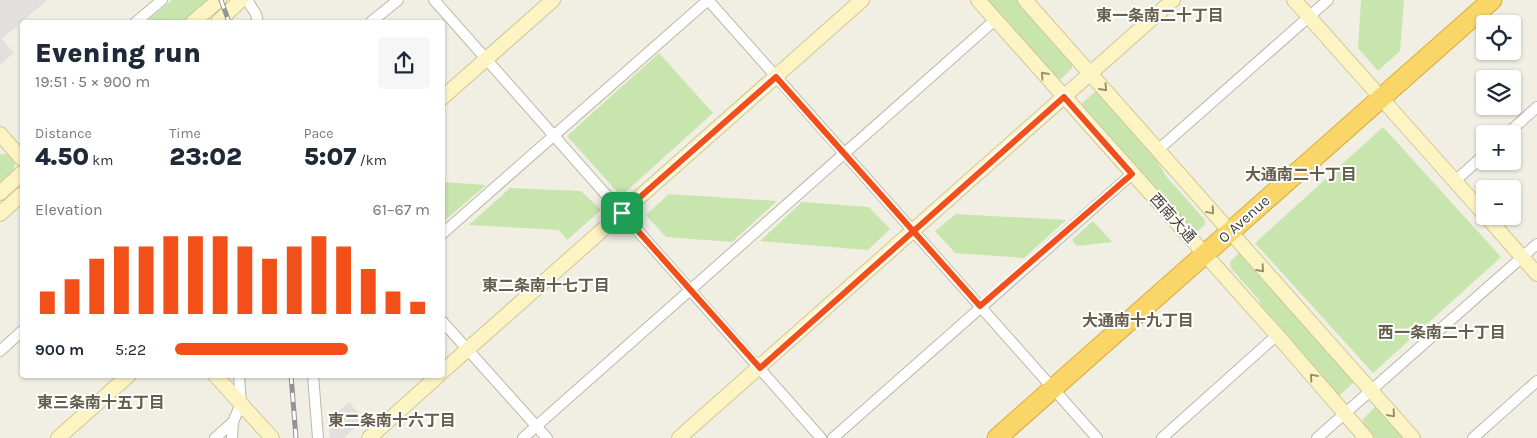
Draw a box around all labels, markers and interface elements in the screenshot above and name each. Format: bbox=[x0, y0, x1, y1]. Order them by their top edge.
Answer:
district label: 東一条南二十丁目 bbox=[1096, 6, 1224, 25]
map controls bbox=[1476, 15, 1521, 225]
button: locate bbox=[1476, 15, 1521, 60]
text: Evening run bbox=[35, 36, 201, 69]
button: share bbox=[378, 37, 430, 89]
button: layers bbox=[1476, 70, 1521, 115]
one-way arrow bbox=[1041, 71, 1050, 80]
text: 19:51 · 5 × 900 m bbox=[35, 72, 150, 91]
one-way arrow bbox=[1099, 83, 1108, 92]
text: Distance bbox=[35, 125, 92, 142]
text: Time bbox=[169, 125, 201, 142]
text: Pace bbox=[304, 125, 334, 142]
button: + bbox=[1476, 125, 1521, 170]
text: 4.50 bbox=[35, 142, 89, 171]
text: 23:02 bbox=[169, 142, 242, 171]
text: 5:07 bbox=[304, 142, 356, 171]
text: km bbox=[89, 152, 113, 169]
text: /km bbox=[356, 152, 387, 169]
district label: 大通南二十丁目 bbox=[1245, 165, 1357, 184]
button: − bbox=[1476, 180, 1521, 225]
street label: 西南大通 bbox=[1146, 190, 1200, 246]
street label: O Avenue bbox=[1215, 191, 1273, 247]
pin bbox=[601, 192, 643, 234]
icon: arrive bbox=[608, 199, 636, 227]
text: Elevation bbox=[35, 200, 103, 219]
text: 61–67 m bbox=[373, 200, 430, 219]
one-way arrow bbox=[1205, 205, 1214, 214]
one-way arrow bbox=[1255, 263, 1264, 272]
district label: 東二条南十七丁目 bbox=[482, 276, 610, 295]
district label: 大通南十九丁目 bbox=[1082, 311, 1194, 330]
district label: 西一条南二十丁目 bbox=[1378, 323, 1506, 342]
text: 900 m bbox=[35, 340, 84, 359]
text: 5:22 bbox=[115, 340, 146, 359]
one-way arrow bbox=[1310, 373, 1319, 382]
district label: 東三条南十五丁目 bbox=[37, 393, 165, 412]
one-way arrow bbox=[1386, 409, 1395, 418]
district label: 東二条南十六丁目 bbox=[328, 411, 456, 430]

